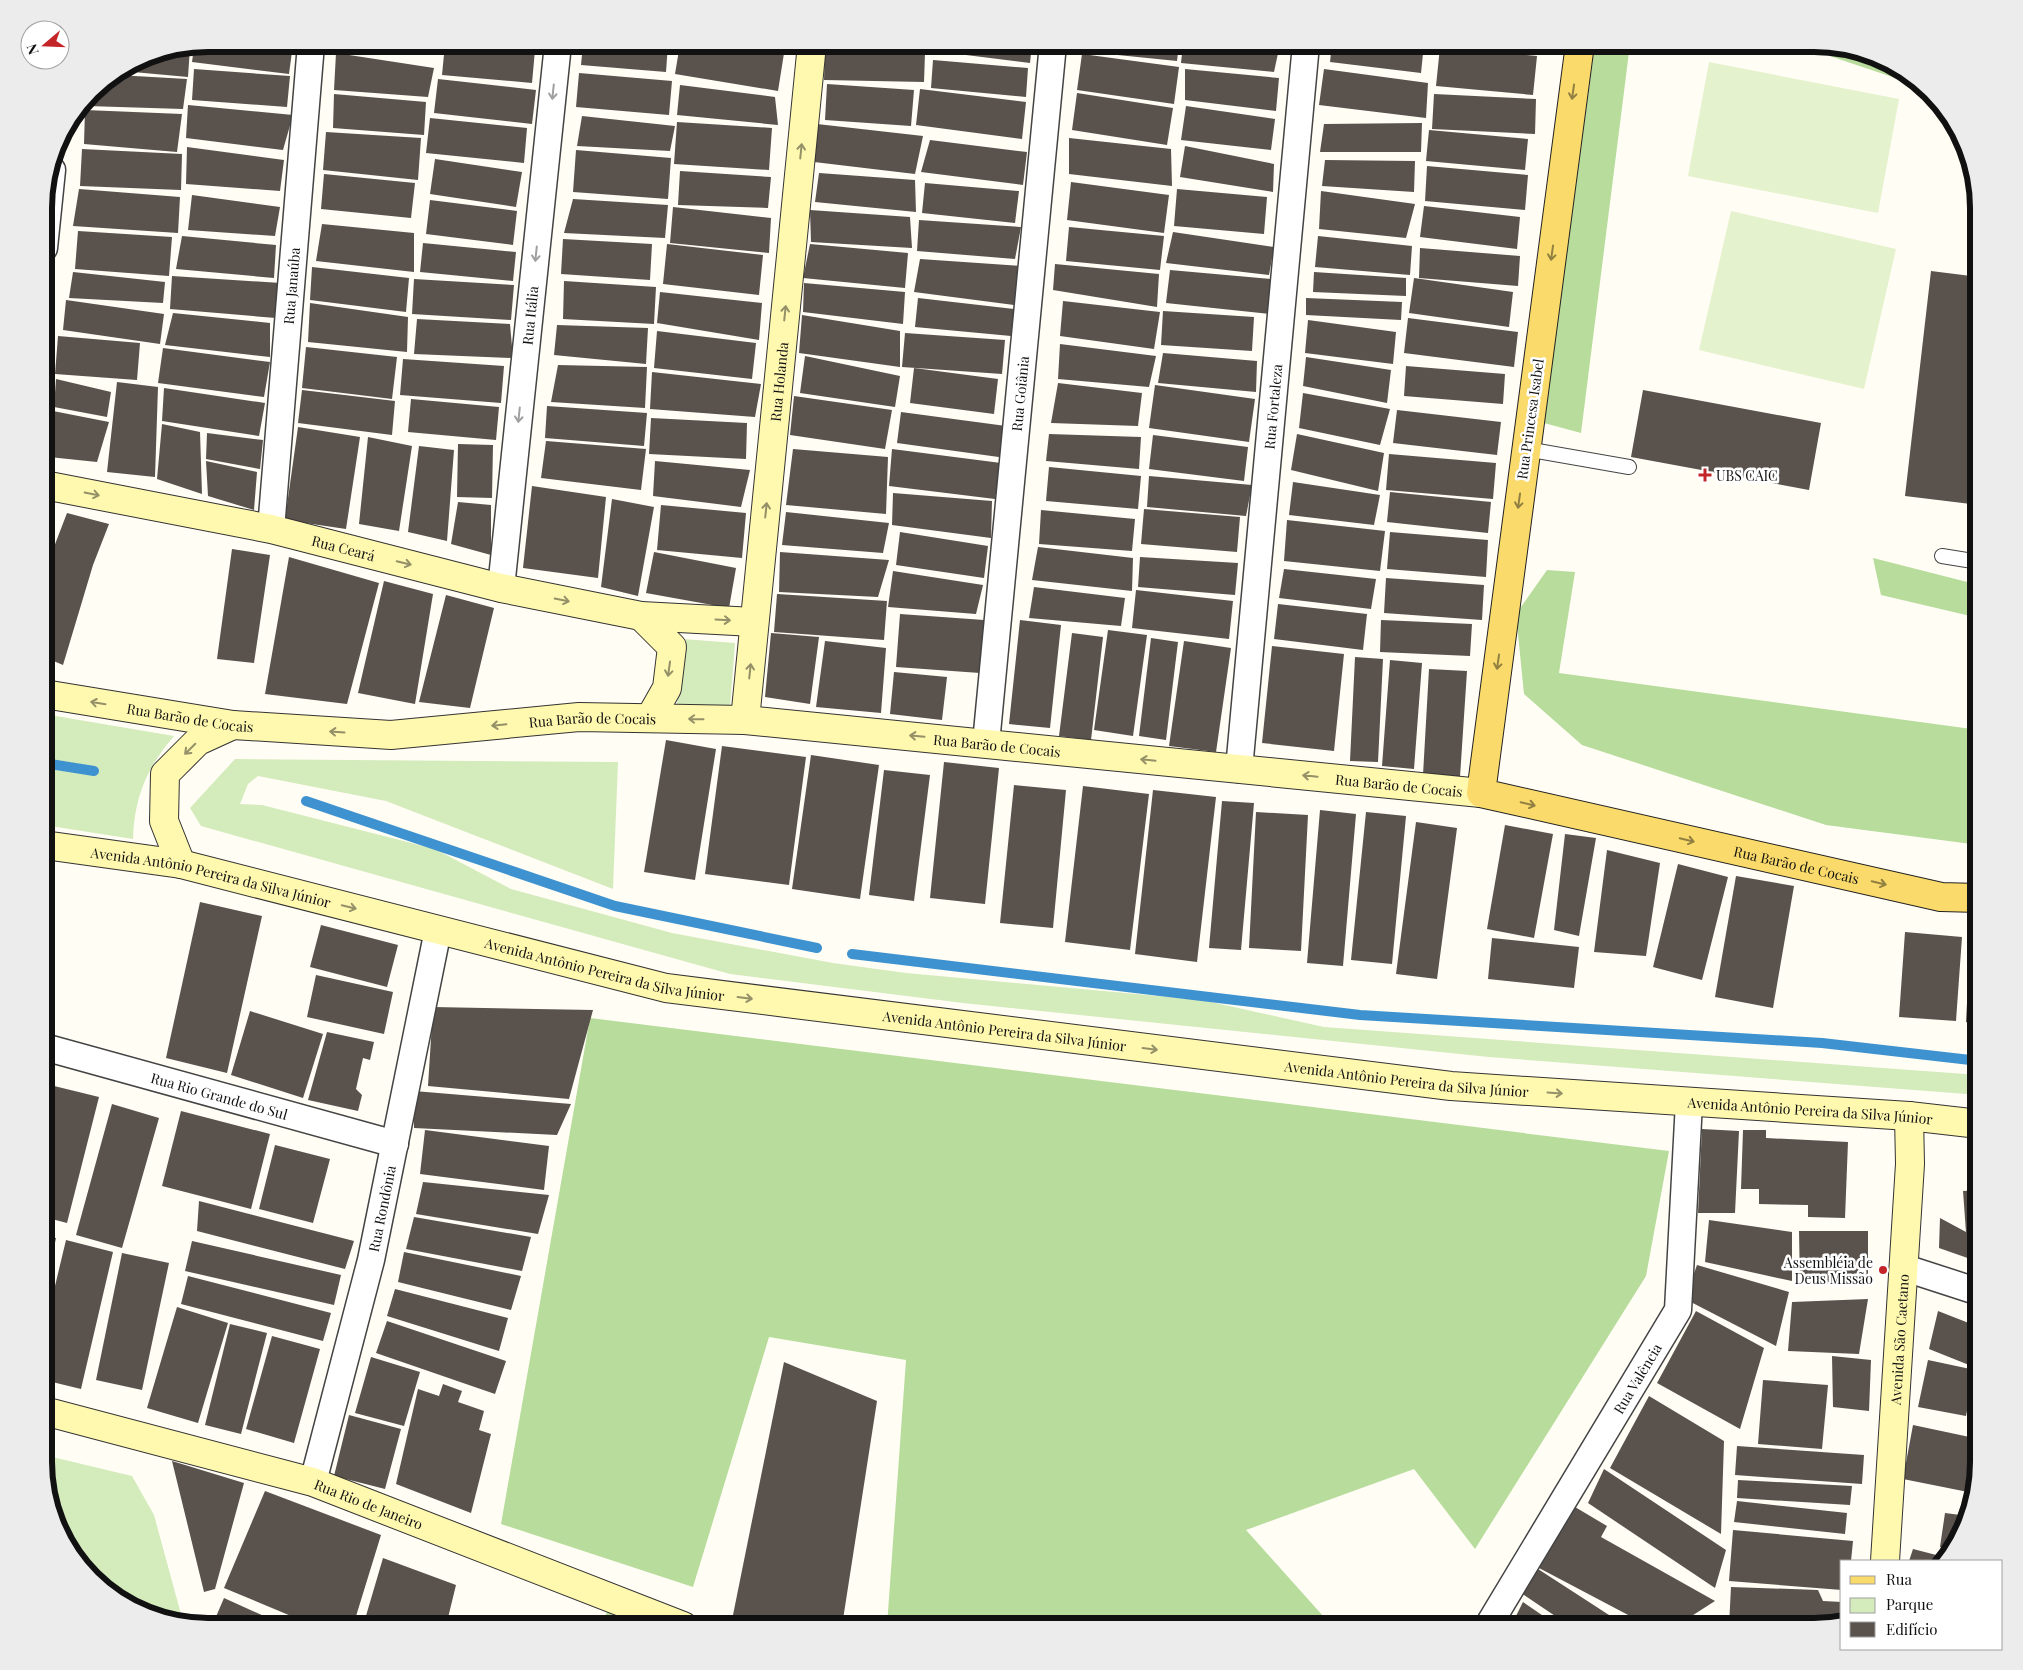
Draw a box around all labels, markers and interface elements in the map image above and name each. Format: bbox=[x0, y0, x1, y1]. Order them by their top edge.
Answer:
north arrow bbox=[20, 20, 70, 70]
text: N bbox=[22, 42, 43, 57]
one-way arrow bbox=[548, 84, 558, 100]
one-way arrow bbox=[1568, 84, 1578, 100]
one-way arrow bbox=[796, 144, 806, 160]
one-way arrow bbox=[1547, 245, 1557, 261]
one-way arrow bbox=[531, 246, 541, 262]
street label: Rua Janaúba bbox=[278, 247, 304, 325]
street label: Rua Itália bbox=[517, 285, 542, 346]
one-way arrow bbox=[780, 305, 790, 321]
street label: Rua Holanda bbox=[765, 341, 792, 422]
street label: Rua Goiânia bbox=[1006, 355, 1033, 432]
street label: Rua Princesa Isabel bbox=[1512, 357, 1548, 481]
street label: Rua Fortaleza bbox=[1259, 363, 1286, 450]
one-way arrow bbox=[514, 407, 524, 423]
place label: UBS CAIC bbox=[1716, 466, 1778, 485]
marker: UBS CAIC bbox=[1698, 468, 1712, 482]
one-way arrow bbox=[84, 490, 100, 499]
one-way arrow bbox=[1514, 493, 1524, 509]
one-way arrow bbox=[761, 502, 770, 518]
street label: Rua Ceará bbox=[310, 530, 377, 565]
one-way arrow bbox=[396, 559, 412, 568]
one-way arrow bbox=[554, 596, 570, 605]
one-way arrow bbox=[715, 616, 731, 625]
one-way arrow bbox=[1493, 654, 1503, 670]
one-way arrow bbox=[664, 661, 674, 677]
one-way arrow bbox=[745, 664, 754, 680]
one-way arrow bbox=[90, 697, 106, 707]
street label: Rua Barão de Cocais bbox=[125, 698, 254, 736]
street label: Rua Barão de Cocais bbox=[528, 707, 656, 731]
one-way arrow bbox=[688, 714, 704, 724]
one-way arrow bbox=[491, 720, 507, 730]
one-way arrow bbox=[329, 727, 345, 736]
street label: Rua Barão de Cocais bbox=[932, 729, 1062, 761]
one-way arrow bbox=[909, 731, 925, 741]
one-way arrow bbox=[184, 743, 197, 755]
one-way arrow bbox=[1141, 755, 1157, 765]
street label: Rua Barão de Cocais bbox=[1334, 769, 1464, 801]
one-way arrow bbox=[1302, 772, 1318, 781]
one-way arrow bbox=[1520, 800, 1536, 809]
one-way arrow bbox=[1678, 836, 1694, 845]
street label: Rua Barão de Cocais bbox=[1732, 841, 1861, 888]
street label: Avenida Antônio Pereira da Silva Júnior bbox=[88, 842, 334, 912]
one-way arrow bbox=[1871, 879, 1887, 888]
one-way arrow bbox=[340, 903, 356, 912]
street label: Avenida Antônio Pereira da Silva Júnior bbox=[482, 932, 726, 1005]
one-way arrow bbox=[737, 993, 753, 1003]
street label: Avenida Antônio Pereira da Silva Júnior bbox=[880, 1005, 1128, 1055]
one-way arrow bbox=[1141, 1044, 1157, 1054]
street label: Avenida Antônio Pereira da Silva Júnior bbox=[1282, 1056, 1530, 1101]
street label: Rua Rio Grande do Sul bbox=[149, 1068, 290, 1123]
one-way arrow bbox=[1546, 1089, 1562, 1098]
street label: Avenida Antônio Pereira da Silva Júnior bbox=[1686, 1092, 1934, 1128]
street label: Rua Rondônia bbox=[363, 1164, 400, 1253]
place label: Assembléia de Deus Missão bbox=[1783, 1253, 1873, 1288]
marker: Assembléia de Deus Missão bbox=[1877, 1264, 1889, 1276]
street label: Avenida São Caetano bbox=[1885, 1273, 1913, 1406]
street label: Rua Valência bbox=[1608, 1339, 1665, 1417]
street label: Rua Rio de Janeiro bbox=[312, 1474, 426, 1534]
legend bbox=[1840, 1560, 2003, 1650]
text: Rua bbox=[1886, 1569, 1912, 1589]
text: Parque bbox=[1886, 1594, 1933, 1614]
text: Edifício bbox=[1886, 1619, 1938, 1639]

